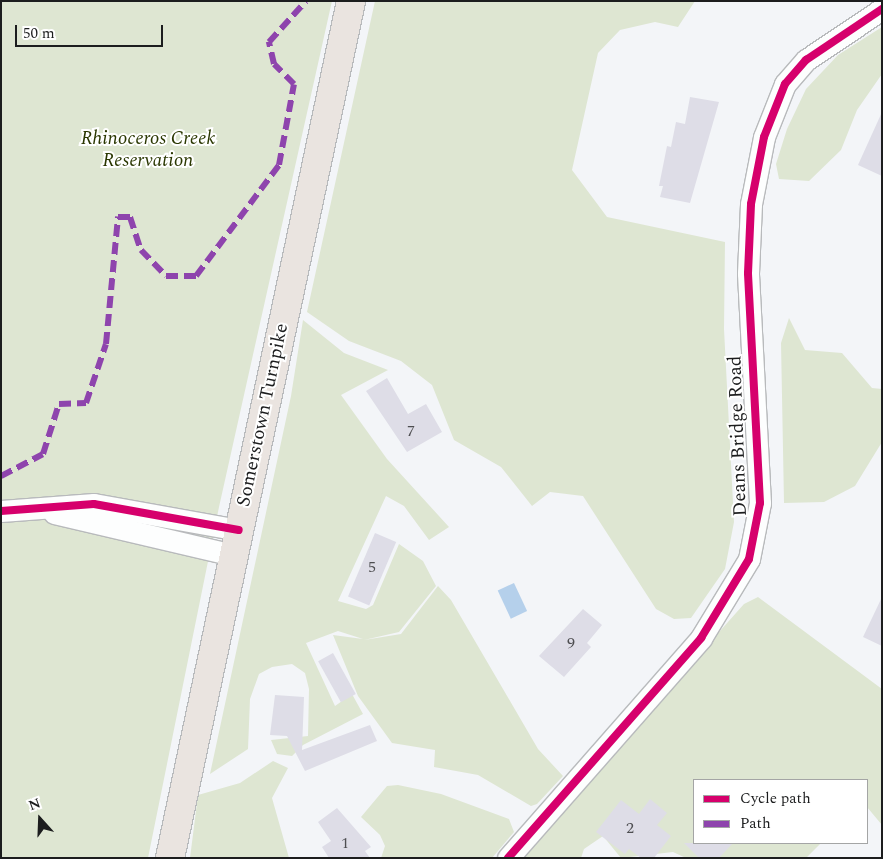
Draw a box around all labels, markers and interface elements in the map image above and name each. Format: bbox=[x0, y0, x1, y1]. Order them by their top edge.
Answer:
scale bar bbox=[18, 15, 165, 47]
text: 50 m bbox=[23, 22, 55, 45]
park label: Rhinoceros Creek Reservation bbox=[81, 128, 215, 172]
street label: Somerstown Turnpike bbox=[232, 321, 294, 509]
street label: Deans Bridge Road bbox=[724, 355, 752, 517]
house number: 7 bbox=[407, 421, 415, 441]
house number: 5 bbox=[368, 557, 376, 577]
house number: 9 bbox=[567, 633, 575, 653]
legend bbox=[693, 779, 868, 844]
text: Cycle path bbox=[740, 787, 811, 810]
text: N bbox=[26, 793, 44, 816]
north arrow bbox=[15, 794, 65, 844]
text: Path bbox=[740, 812, 771, 835]
house number: 2 bbox=[626, 818, 634, 838]
house number: 1 bbox=[341, 833, 349, 853]

